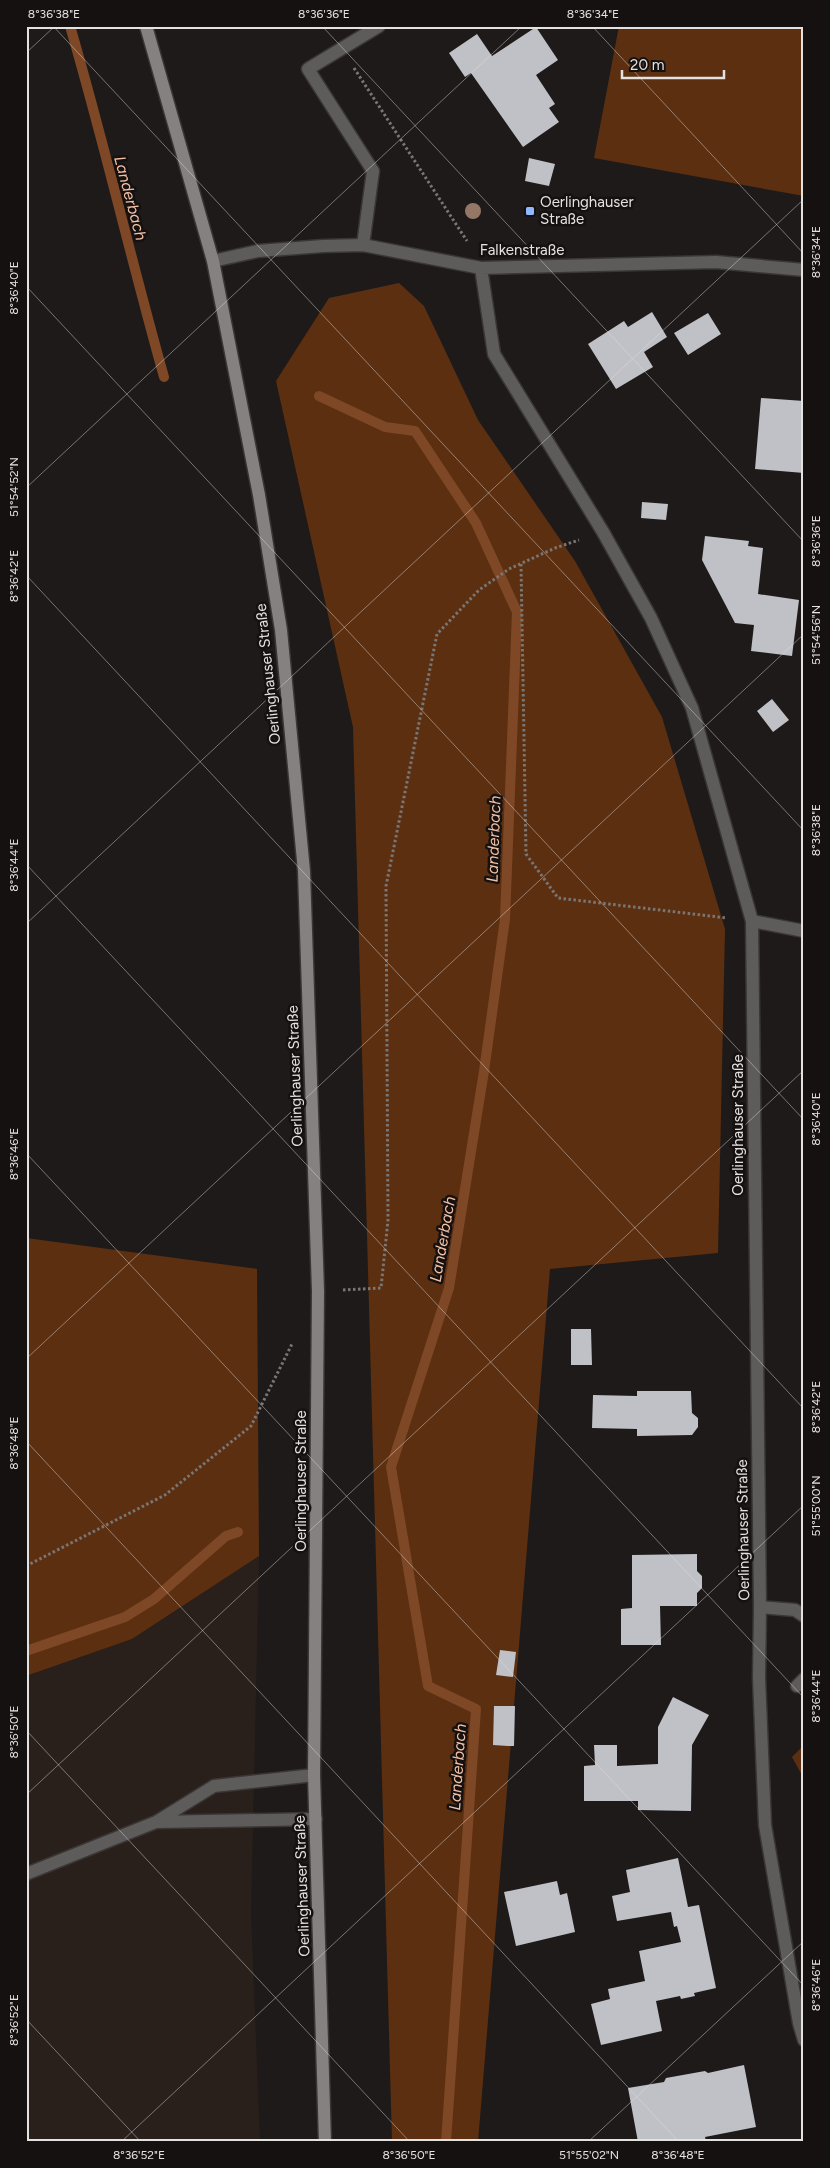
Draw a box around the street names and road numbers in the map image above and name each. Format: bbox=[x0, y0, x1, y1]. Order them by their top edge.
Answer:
street label: Falkenstraße bbox=[480, 241, 564, 259]
street label: Oerlinghauser Straße bbox=[252, 603, 284, 745]
street label: Oerlinghauser Straße bbox=[284, 1005, 306, 1147]
street label: Oerlinghauser Straße bbox=[729, 1054, 747, 1196]
street label: Oerlinghauser Straße bbox=[292, 1410, 310, 1552]
street label: Oerlinghauser Straße bbox=[733, 1459, 753, 1601]
street label: Oerlinghauser Straße bbox=[291, 1815, 313, 1957]

